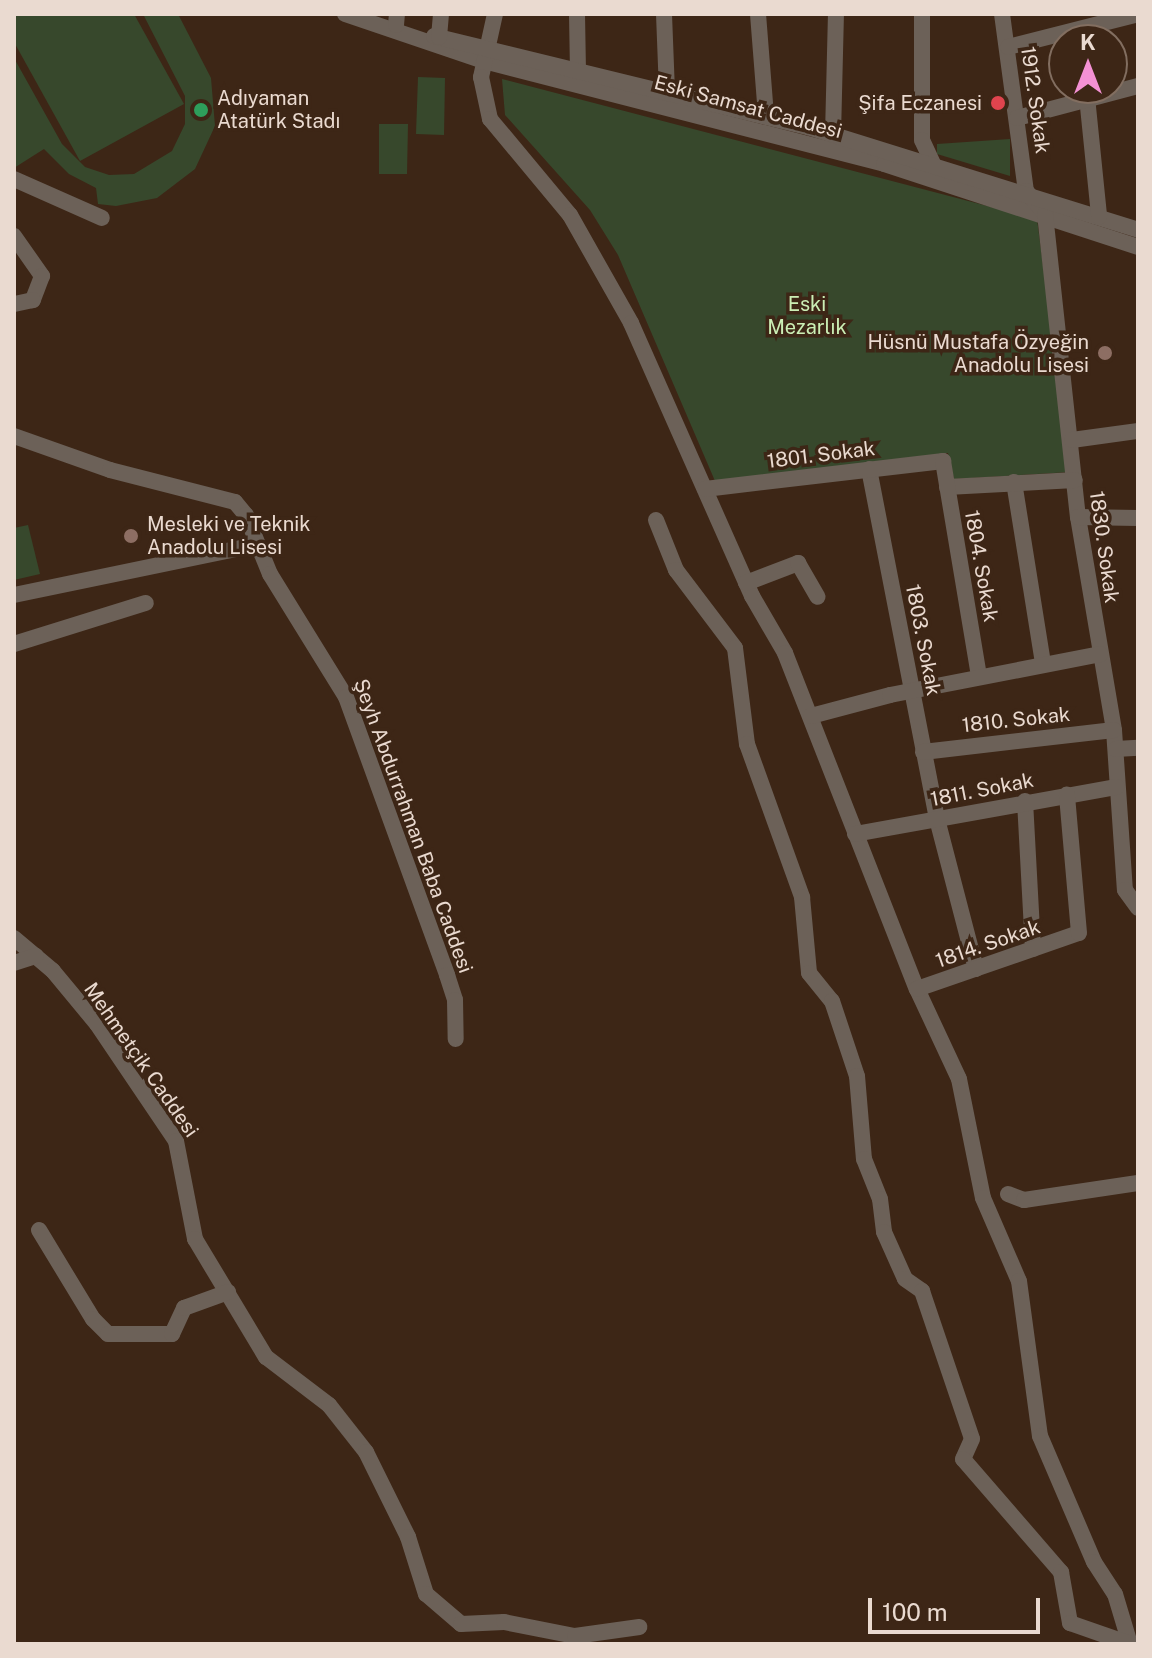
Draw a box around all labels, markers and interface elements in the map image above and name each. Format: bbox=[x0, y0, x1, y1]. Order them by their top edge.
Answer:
north arrow bbox=[1048, 24, 1128, 104]
text: K bbox=[1080, 29, 1096, 55]
street label: 1912. Sokak bbox=[1016, 45, 1054, 155]
street label: Eski Samsat Caddesi bbox=[652, 70, 844, 144]
place label: Adıyaman Atatürk Stadı bbox=[217, 86, 340, 133]
place label: Şifa Eczanesi bbox=[858, 91, 982, 115]
marker: Şifa Eczanesi bbox=[989, 94, 1007, 112]
marker: Adıyaman Atatürk Stadı bbox=[192, 101, 210, 119]
park label: Eski Mezarlık bbox=[767, 293, 847, 340]
place label: Hüsnü Mustafa Özyeğin Anadolu Lisesi bbox=[867, 330, 1089, 377]
marker: Hüsnü Mustafa Özyeğin Anadolu Lisesi bbox=[1096, 344, 1114, 362]
street label: 1801. Sokak bbox=[766, 436, 876, 474]
street label: 1830. Sokak bbox=[1084, 489, 1124, 605]
street label: 1804. Sokak bbox=[959, 508, 1003, 624]
place label: Mesleki ve Teknik Anadolu Lisesi bbox=[147, 512, 311, 559]
marker: Mesleki ve Teknik Anadolu Lisesi bbox=[122, 527, 140, 545]
street label: 1803. Sokak bbox=[900, 582, 946, 698]
street label: Şeyh Abdurrahman Baba Caddesi bbox=[349, 676, 477, 976]
street label: 1810. Sokak bbox=[961, 702, 1071, 738]
street label: 1811. Sokak bbox=[928, 768, 1036, 812]
street label: 1814. Sokak bbox=[933, 915, 1043, 973]
street label: Mehmetçik Caddesi bbox=[79, 978, 203, 1142]
scale bar bbox=[872, 1582, 1044, 1632]
text: 100 m bbox=[882, 1598, 948, 1626]

